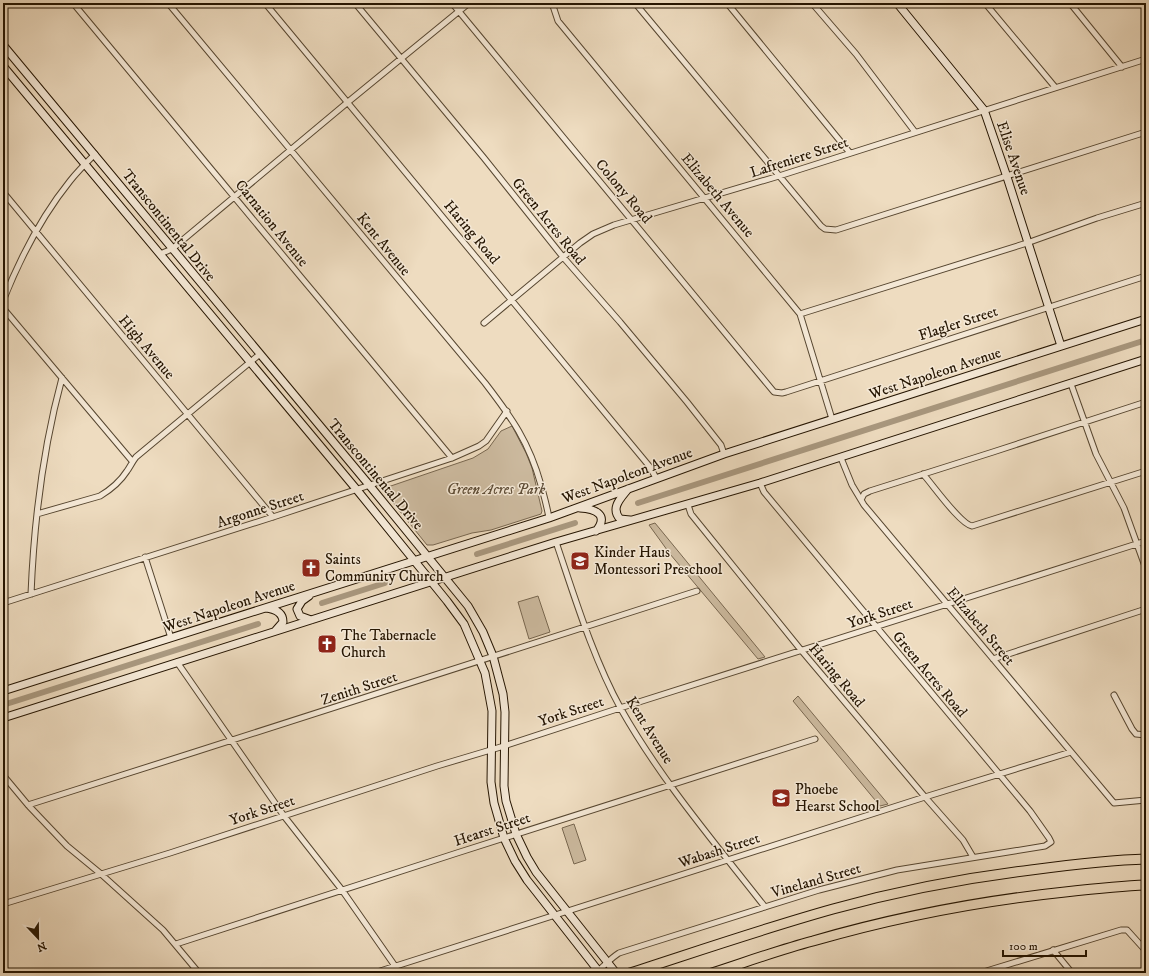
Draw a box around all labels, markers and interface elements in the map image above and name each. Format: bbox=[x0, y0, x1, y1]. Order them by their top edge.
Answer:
street label: Elise Avenue bbox=[992, 119, 1035, 198]
street label: Lafreniere Street bbox=[748, 133, 851, 182]
street label: Elizabeth Avenue bbox=[677, 149, 758, 241]
street label: Colony Road bbox=[591, 155, 656, 228]
street label: Transcontinental Drive bbox=[118, 165, 220, 285]
street label: Green Acres Road bbox=[508, 174, 590, 269]
street label: Carnation Avenue bbox=[231, 176, 312, 271]
street label: Haring Road bbox=[439, 196, 504, 269]
street label: Kent Avenue bbox=[352, 209, 415, 280]
street label: Flagler Street bbox=[916, 302, 1000, 345]
street label: High Avenue bbox=[114, 311, 179, 383]
street label: West Napoleon Avenue bbox=[866, 343, 1004, 404]
street label: Transcontinental Drive bbox=[324, 415, 428, 534]
street label: West Napoleon Avenue bbox=[558, 443, 695, 508]
park label: Green Acres Park bbox=[447, 480, 546, 499]
street label: Argonne Street bbox=[214, 486, 306, 532]
place label: Kinder Haus Montessori Preschool bbox=[594, 543, 723, 579]
place label: Saints Community Church bbox=[325, 550, 444, 586]
school or university icon: Kinder Haus Montessori Preschool bbox=[569, 550, 591, 572]
church icon: Saints Community Church bbox=[300, 557, 322, 579]
street label: West Napoleon Avenue bbox=[160, 576, 298, 637]
street label: Elizabeth Street bbox=[942, 583, 1019, 670]
street label: York Street bbox=[845, 594, 915, 633]
place label: The Tabernacle Church bbox=[341, 626, 436, 662]
street label: Green Acres Road bbox=[888, 627, 971, 722]
church icon: The Tabernacle Church bbox=[316, 633, 338, 655]
street label: Haring Road bbox=[804, 639, 869, 712]
street label: Zenith Street bbox=[319, 667, 400, 710]
street label: York Street bbox=[536, 692, 606, 731]
street label: Kent Avenue bbox=[621, 693, 678, 767]
place label: Phoebe Hearst School bbox=[795, 780, 880, 816]
school or university icon: Phoebe Hearst School bbox=[770, 787, 792, 809]
street label: York Street bbox=[227, 791, 297, 830]
street label: Hearst Street bbox=[452, 808, 533, 851]
street label: Wabash Street bbox=[675, 828, 762, 873]
street label: Vineland Street bbox=[768, 859, 863, 903]
north arrow bbox=[18, 918, 58, 958]
scale bar bbox=[1003, 932, 1086, 958]
text: N bbox=[35, 938, 48, 955]
text: 100 m bbox=[1009, 939, 1038, 954]

